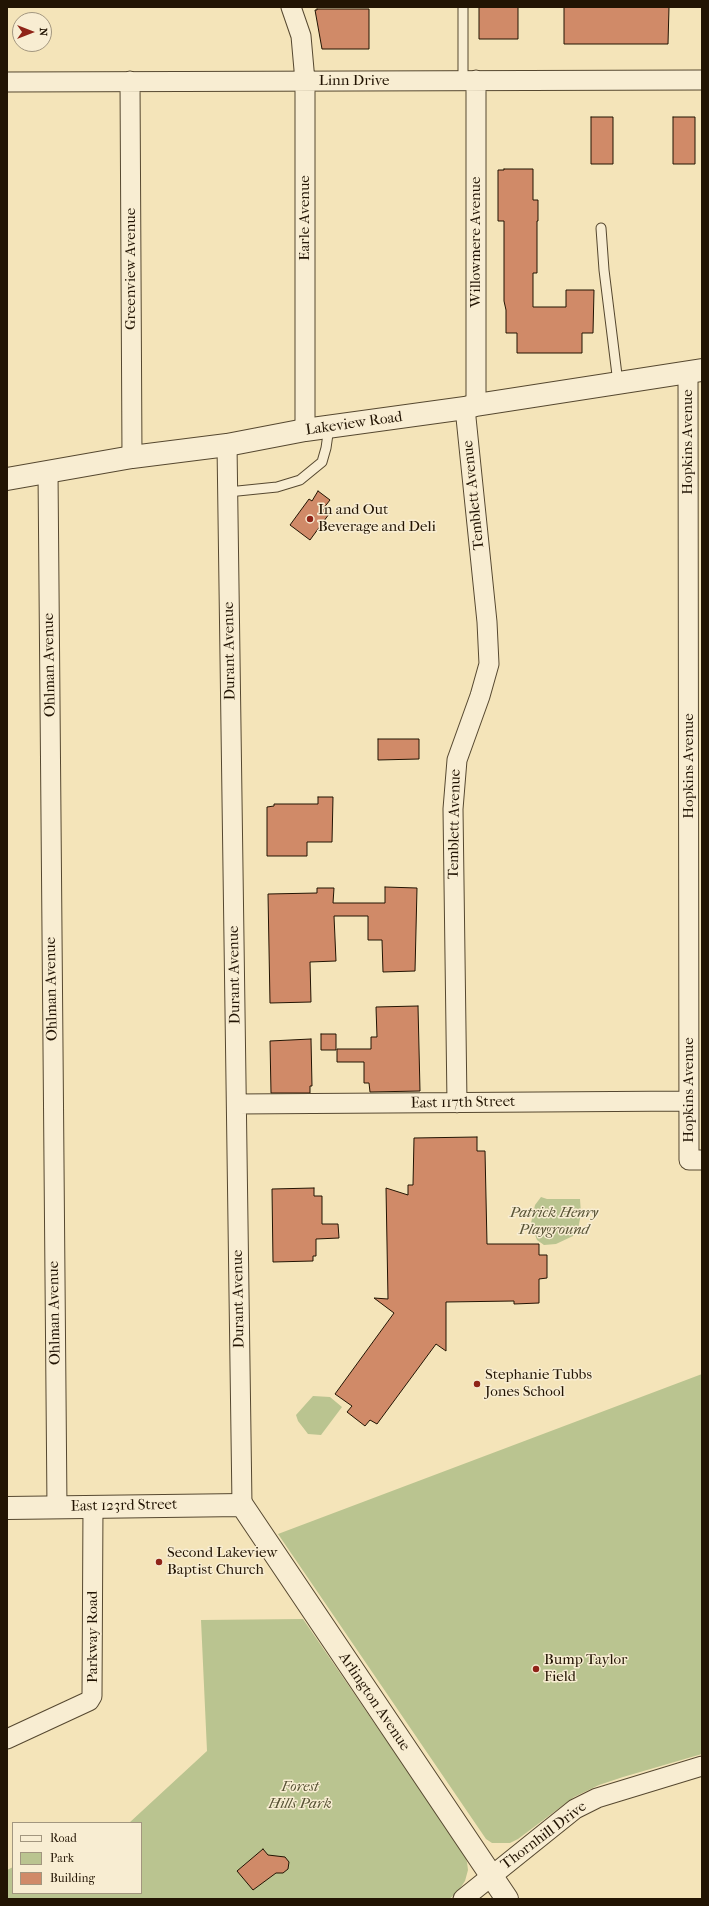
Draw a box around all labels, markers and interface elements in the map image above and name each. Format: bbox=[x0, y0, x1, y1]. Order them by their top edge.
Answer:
north arrow bbox=[12, 12, 52, 52]
text: N bbox=[37, 28, 50, 36]
street label: Linn Drive bbox=[319, 72, 389, 90]
street label: Earle Avenue bbox=[296, 175, 314, 261]
street label: Willowmere Avenue bbox=[467, 177, 485, 307]
street label: Greenview Avenue bbox=[122, 208, 140, 330]
street label: Hopkins Avenue bbox=[679, 389, 697, 495]
street label: Lakeview Road bbox=[304, 408, 404, 440]
street label: Temblett Avenue bbox=[459, 439, 489, 551]
place label: In and Out Beverage and Deli bbox=[318, 501, 436, 536]
marker: In and Out Beverage and Deli bbox=[305, 514, 315, 524]
street label: Durant Avenue bbox=[220, 601, 240, 701]
street label: Ohlman Avenue bbox=[40, 613, 60, 717]
street label: Hopkins Avenue bbox=[680, 713, 698, 819]
street label: Temblett Avenue bbox=[445, 769, 465, 879]
street label: Durant Avenue bbox=[225, 925, 245, 1025]
street label: Ohlman Avenue bbox=[42, 937, 62, 1041]
street label: Hopkins Avenue bbox=[680, 1037, 698, 1143]
street label: East 117th Street bbox=[410, 1093, 516, 1113]
park label: Patrick Henry Playground bbox=[510, 1204, 598, 1239]
street label: Durant Avenue bbox=[229, 1249, 249, 1349]
street label: Ohlman Avenue bbox=[45, 1261, 65, 1365]
place label: Stephanie Tubbs Jones School bbox=[485, 1366, 592, 1401]
marker: Stephanie Tubbs Jones School bbox=[472, 1379, 482, 1389]
street label: East 123rd Street bbox=[71, 1496, 177, 1516]
place label: Second Lakeview Baptist Church bbox=[167, 1544, 277, 1579]
marker: Second Lakeview Baptist Church bbox=[154, 1557, 164, 1567]
street label: Parkway Road bbox=[84, 1591, 102, 1683]
street label: Arlington Avenue bbox=[334, 1649, 414, 1755]
place label: Bump Taylor Field bbox=[544, 1651, 627, 1686]
marker: Bump Taylor Field bbox=[531, 1664, 541, 1674]
park label: Forest Hills Park bbox=[268, 1778, 332, 1813]
street label: Thornhill Drive bbox=[498, 1798, 590, 1874]
legend bbox=[12, 1822, 142, 1894]
text: Road bbox=[50, 1831, 77, 1845]
text: Park bbox=[50, 1851, 74, 1865]
text: Building bbox=[50, 1871, 95, 1885]

